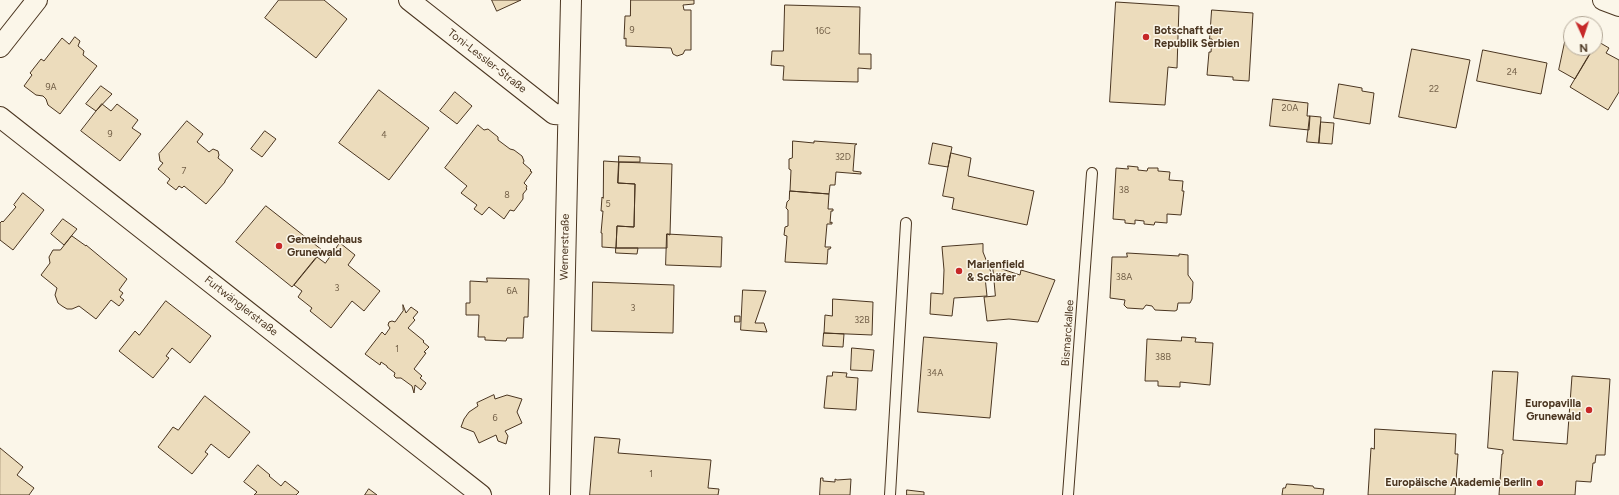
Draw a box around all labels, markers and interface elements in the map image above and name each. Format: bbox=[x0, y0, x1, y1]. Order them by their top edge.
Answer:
north arrow bbox=[1563, 16, 1603, 56]
place label: Botschaft der Republik Serbien bbox=[1154, 24, 1239, 50]
house number: 9 bbox=[629, 25, 635, 35]
street label: Toni-Lessler-Straße bbox=[445, 26, 529, 96]
house number: 16C bbox=[815, 26, 831, 36]
marker: Botschaft der Republik Serbien bbox=[1141, 32, 1151, 42]
text: N bbox=[1579, 41, 1588, 54]
house number: 24 bbox=[1507, 67, 1517, 77]
house number: 9A bbox=[45, 82, 57, 92]
house number: 22 bbox=[1429, 84, 1439, 94]
house number: 20A bbox=[1282, 103, 1298, 113]
house number: 9 bbox=[107, 129, 113, 139]
house number: 4 bbox=[381, 130, 387, 140]
house number: 32D bbox=[835, 152, 851, 162]
house number: 7 bbox=[182, 166, 186, 176]
house number: 38 bbox=[1119, 185, 1129, 195]
house number: 8 bbox=[504, 190, 510, 200]
house number: 5 bbox=[605, 199, 611, 209]
street label: Wernerstraße bbox=[558, 214, 572, 280]
place label: Gemeindehaus Grunewald bbox=[287, 233, 362, 259]
marker: Gemeindehaus Grunewald bbox=[274, 241, 284, 251]
place label: Marienfield & Schäfer bbox=[967, 258, 1024, 284]
marker: Marienfield & Schäfer bbox=[954, 266, 964, 276]
house number: 38A bbox=[1116, 272, 1132, 282]
street label: Furtwänglerstraße bbox=[202, 273, 280, 339]
house number: 3 bbox=[335, 283, 339, 293]
house number: 6A bbox=[506, 286, 518, 296]
street label: Bismarckallee bbox=[1059, 299, 1077, 367]
house number: 3 bbox=[631, 303, 635, 313]
house number: 32B bbox=[854, 315, 870, 325]
house number: 1 bbox=[395, 344, 399, 354]
house number: 38B bbox=[1155, 352, 1171, 362]
house number: 34A bbox=[927, 368, 943, 378]
place label: Europavilla Grunewald bbox=[1525, 397, 1581, 423]
marker: Europavilla Grunewald bbox=[1584, 405, 1594, 415]
house number: 6 bbox=[492, 413, 498, 423]
house number: 1 bbox=[649, 469, 653, 479]
place label: Europäische Akademie Berlin bbox=[1385, 476, 1532, 490]
marker: Europäische Akademie Berlin bbox=[1535, 478, 1545, 488]

